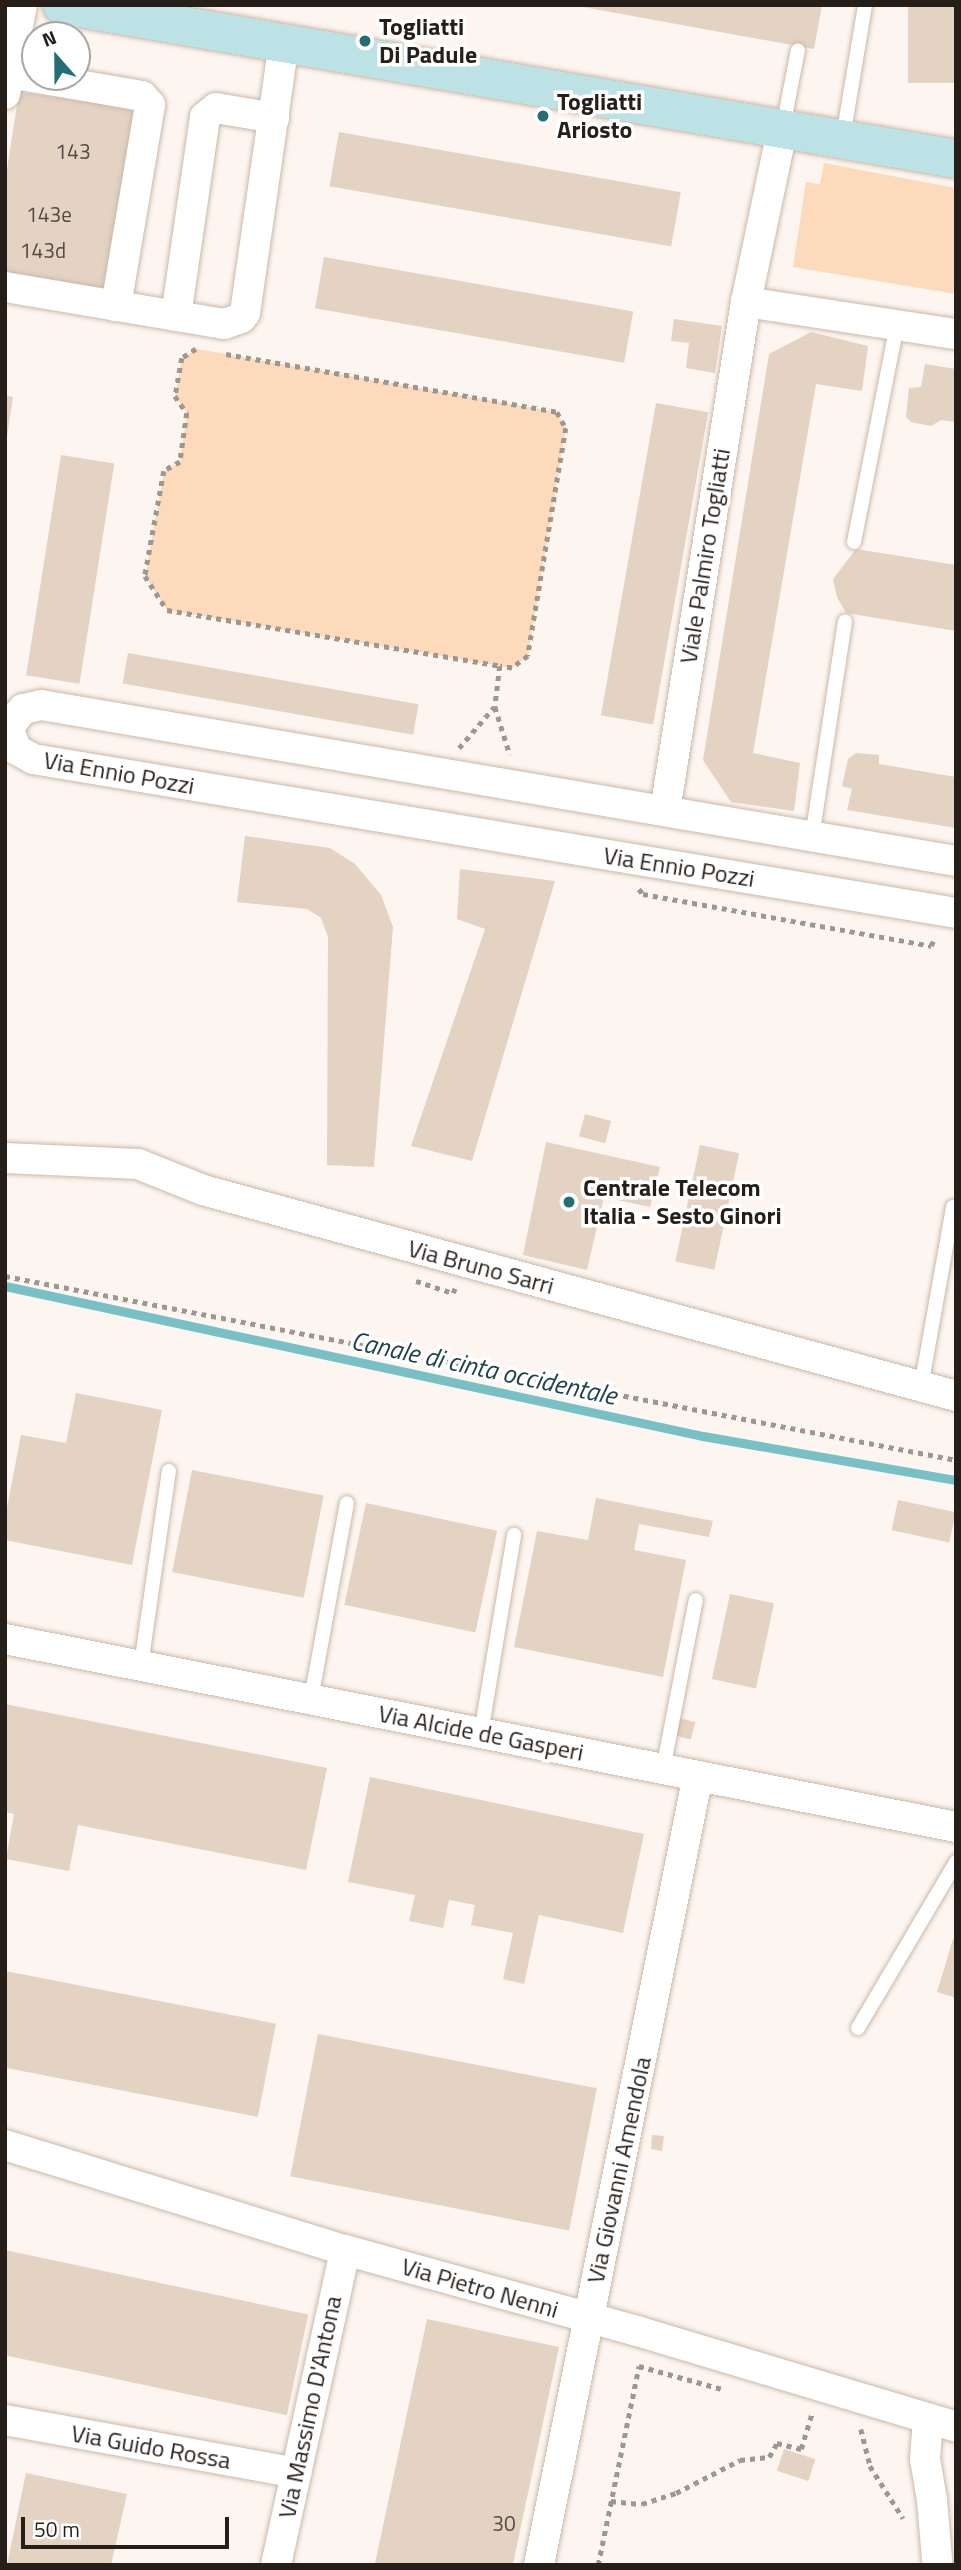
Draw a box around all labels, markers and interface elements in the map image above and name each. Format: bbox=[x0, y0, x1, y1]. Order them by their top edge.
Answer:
place label: Togliatti Di Padule bbox=[379, 13, 477, 69]
north arrow bbox=[21, 21, 91, 91]
text: N bbox=[38, 22, 60, 54]
marker: Togliatti Di Padule bbox=[357, 33, 373, 49]
place label: Togliatti Ariosto bbox=[557, 88, 642, 144]
marker: Togliatti Ariosto bbox=[535, 108, 551, 124]
house number: 143 bbox=[55, 138, 91, 164]
house number: 143e bbox=[26, 201, 72, 227]
house number: 143d bbox=[20, 237, 66, 263]
street label: Viale Palmiro Togliatti bbox=[674, 446, 736, 666]
street label: Via Ennio Pozzi bbox=[41, 746, 197, 800]
street label: Via Ennio Pozzi bbox=[601, 841, 757, 893]
place label: Centrale Telecom Italia - Sesto Ginori bbox=[583, 1174, 782, 1230]
marker: Centrale Telecom Italia - Sesto Ginori bbox=[561, 1194, 577, 1210]
street label: Via Bruno Sarri bbox=[405, 1234, 557, 1300]
water label: Canale di cinta occidentale bbox=[348, 1325, 620, 1411]
street label: Via Alcide de Gasperi bbox=[376, 1699, 586, 1767]
street label: Via Giovanni Amendola bbox=[581, 2054, 657, 2286]
street label: Via Pietro Nenni bbox=[398, 2252, 562, 2324]
street label: Via Massimo D'Antona bbox=[272, 2293, 348, 2521]
street label: Via Guido Rossa bbox=[69, 2419, 233, 2475]
scale bar bbox=[24, 2504, 233, 2548]
house number: 30 bbox=[492, 2510, 516, 2536]
text: 50 m bbox=[34, 2513, 80, 2545]

